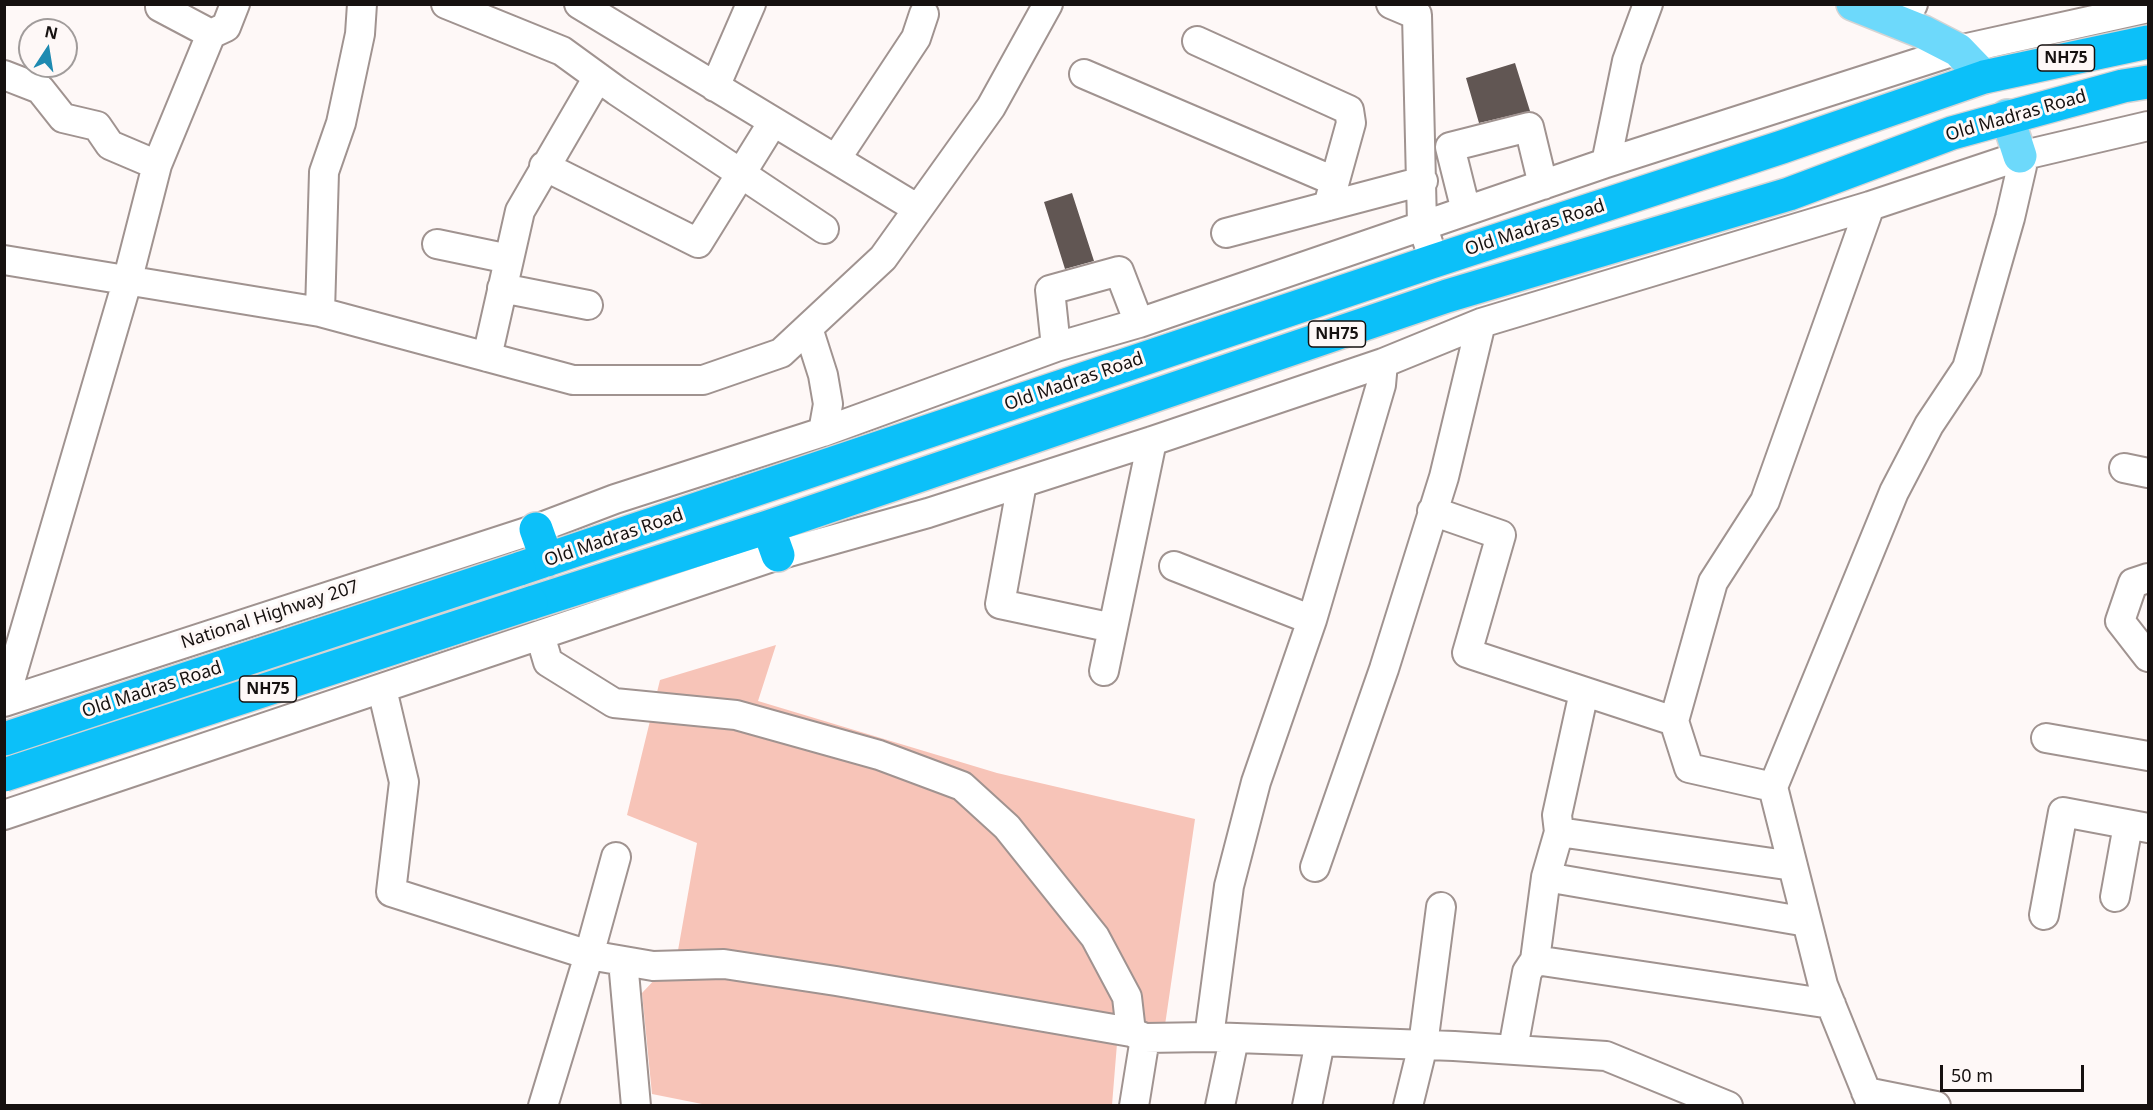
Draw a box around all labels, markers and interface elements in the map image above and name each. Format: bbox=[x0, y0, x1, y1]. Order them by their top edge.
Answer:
north arrow bbox=[18, 18, 78, 78]
text: N bbox=[43, 20, 60, 44]
road number: NH75 bbox=[2038, 45, 2094, 71]
street label: Old Madras Road bbox=[1943, 86, 2089, 146]
street label: Old Madras Road bbox=[1462, 195, 1608, 261]
road number: NH75 bbox=[1308, 321, 1366, 347]
street label: Old Madras Road bbox=[1002, 348, 1146, 416]
street label: Old Madras Road bbox=[542, 504, 686, 572]
street label: National Highway 207 bbox=[178, 576, 362, 654]
street label: Old Madras Road bbox=[79, 657, 225, 723]
road number: NH75 bbox=[240, 676, 296, 702]
scale bar bbox=[1943, 1053, 2087, 1091]
text: 50 m bbox=[1951, 1063, 1993, 1087]

